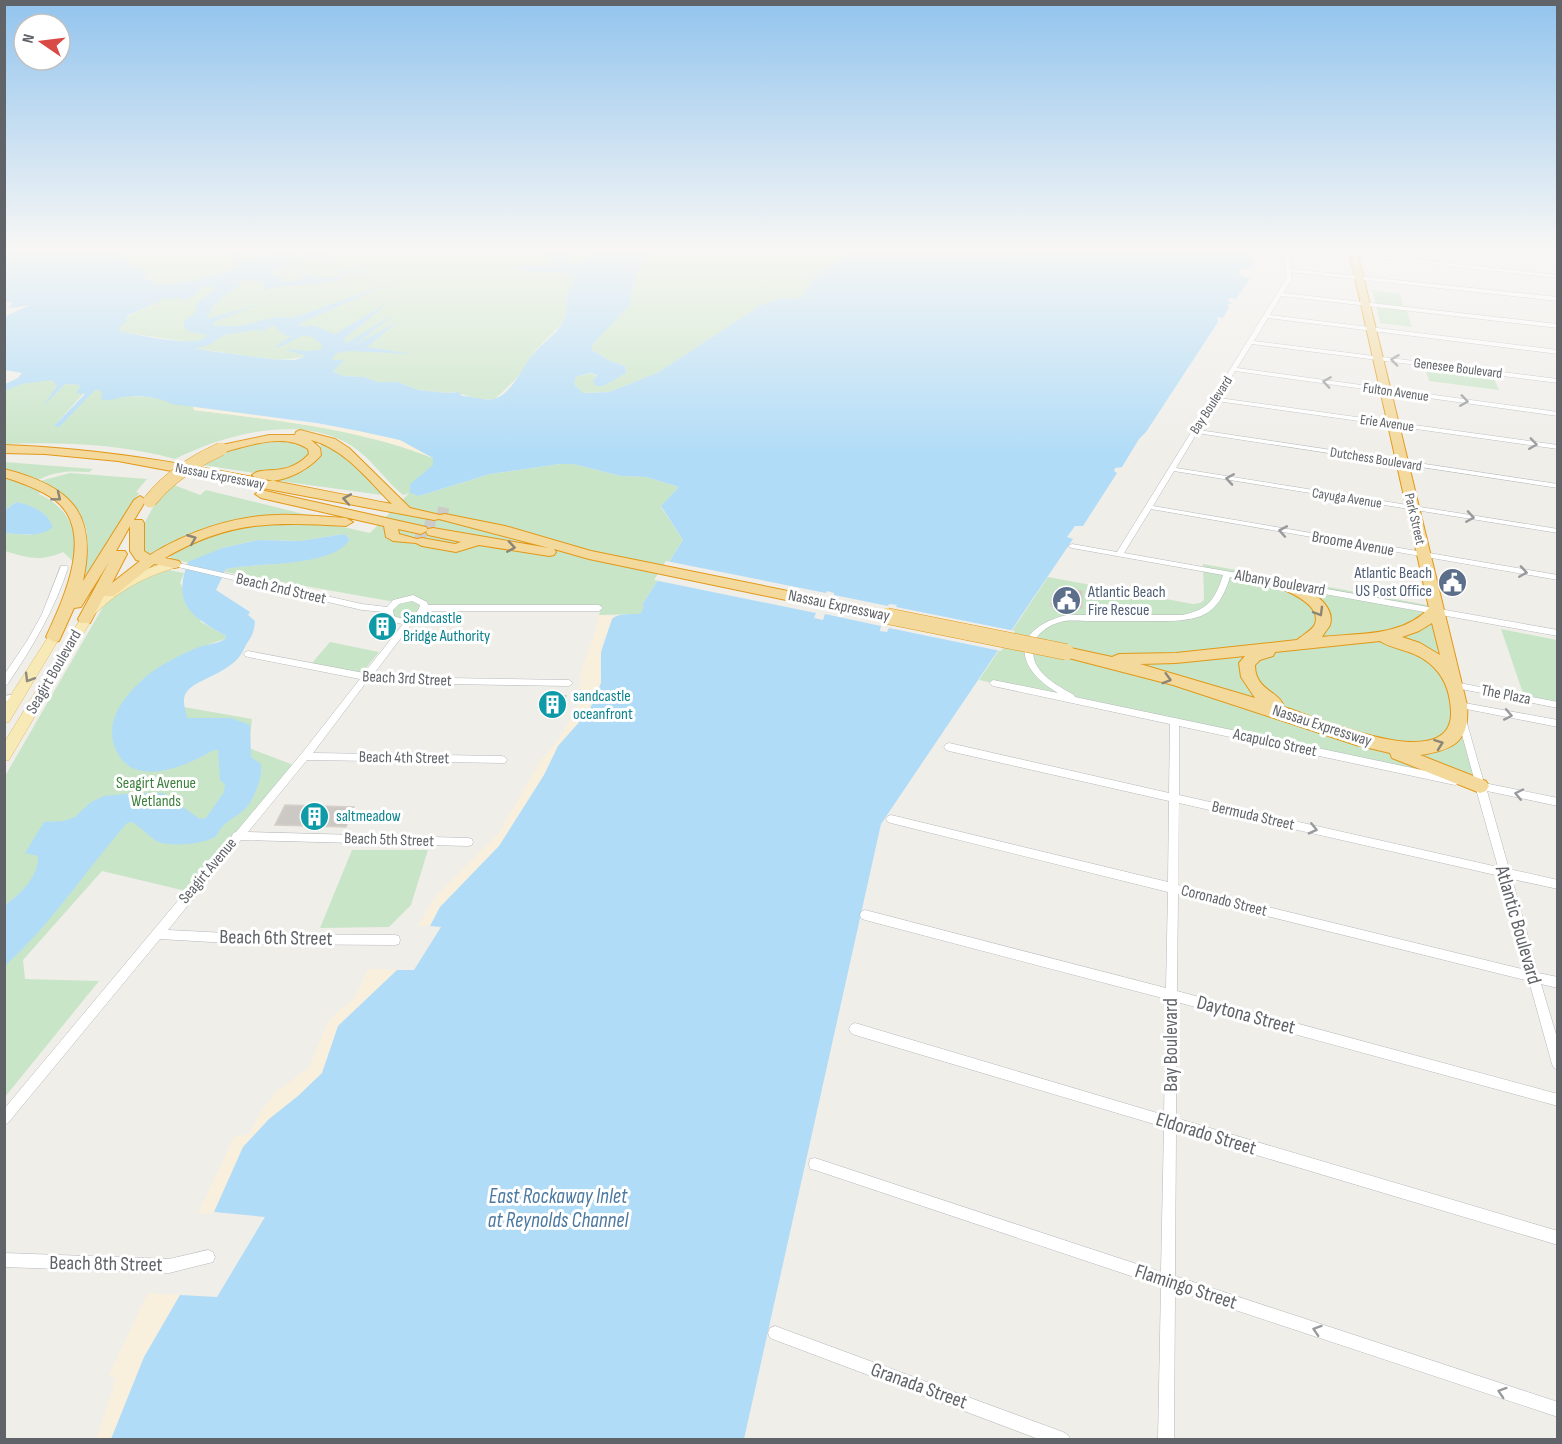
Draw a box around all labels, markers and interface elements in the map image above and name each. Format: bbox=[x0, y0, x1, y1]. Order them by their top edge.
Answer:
north arrow bbox=[12, 12, 72, 72]
text: N bbox=[19, 32, 39, 45]
one-way arrow bbox=[1391, 354, 1400, 367]
street label: Genesee Boulevard bbox=[1413, 354, 1503, 382]
street label: Bay Boulevard bbox=[1186, 373, 1236, 437]
one-way arrow bbox=[1322, 377, 1331, 389]
street label: Fulton Avenue bbox=[1362, 379, 1430, 405]
one-way arrow bbox=[1459, 394, 1468, 406]
street label: Erie Avenue bbox=[1359, 411, 1415, 435]
one-way arrow bbox=[1529, 437, 1538, 449]
street label: Dutchess Boulevard bbox=[1329, 443, 1423, 475]
street label: Nassau Expressway bbox=[174, 459, 267, 493]
one-way arrow bbox=[1225, 473, 1235, 485]
street label: Cayuga Avenue bbox=[1311, 484, 1383, 512]
one-way arrow bbox=[50, 490, 61, 501]
street label: Park Street bbox=[1401, 492, 1429, 546]
one-way arrow bbox=[342, 493, 352, 506]
one-way arrow bbox=[1465, 511, 1475, 523]
one-way arrow bbox=[1279, 525, 1289, 538]
street label: Broome Avenue bbox=[1310, 527, 1396, 561]
one-way arrow bbox=[186, 534, 197, 546]
one-way arrow bbox=[506, 540, 515, 552]
place label: Atlantic Beach US Post Office bbox=[1353, 564, 1432, 601]
street label: Albany Boulevard bbox=[1232, 566, 1327, 600]
public building icon: Atlantic Beach US Post Office bbox=[1437, 566, 1469, 598]
one-way arrow bbox=[1518, 566, 1527, 578]
street label: Beach 2nd Street bbox=[234, 569, 328, 609]
place label: Atlantic Beach Fire Rescue bbox=[1087, 583, 1166, 620]
public building icon: Atlantic Beach Fire Rescue bbox=[1051, 585, 1083, 617]
street label: Nassau Expressway bbox=[787, 586, 891, 626]
one-way arrow bbox=[1312, 606, 1323, 617]
place label: Sandcastle Bridge Authority bbox=[403, 609, 490, 646]
building icon: Sandcastle Bridge Authority bbox=[366, 611, 398, 643]
street label: Seagirt Boulevard bbox=[22, 627, 86, 717]
street label: Beach 3rd Street bbox=[362, 667, 452, 691]
one-way arrow bbox=[1161, 671, 1171, 684]
one-way arrow bbox=[25, 672, 37, 682]
street label: The Plaza bbox=[1480, 681, 1532, 709]
place label: sandcastle oceanfront bbox=[573, 687, 633, 724]
building icon: sandcastle oceanfront bbox=[536, 689, 568, 721]
street label: Nassau Expressway bbox=[1270, 701, 1374, 751]
one-way arrow bbox=[1503, 708, 1513, 721]
street label: Acapulco Street bbox=[1230, 725, 1319, 761]
one-way arrow bbox=[1432, 739, 1443, 751]
street label: Beach 4th Street bbox=[359, 748, 449, 768]
park label: Seagirt Avenue Wetlands bbox=[116, 774, 196, 811]
one-way arrow bbox=[1514, 788, 1524, 801]
street label: Bermuda Street bbox=[1210, 797, 1296, 835]
building icon: saltmeadow bbox=[299, 800, 331, 832]
place label: saltmeadow bbox=[336, 807, 401, 826]
one-way arrow bbox=[1308, 822, 1318, 835]
street label: Beach 5th Street bbox=[344, 829, 434, 851]
street label: Seagirt Avenue bbox=[175, 834, 241, 908]
street label: Atlantic Boulevard bbox=[1489, 862, 1546, 987]
street label: Coronado Street bbox=[1179, 881, 1269, 921]
street label: Beach 6th Street bbox=[219, 925, 333, 951]
street label: Daytona Street bbox=[1194, 990, 1298, 1040]
street label: Bay Boulevard bbox=[1159, 998, 1183, 1092]
street label: Eldorado Street bbox=[1153, 1107, 1259, 1161]
water label: East Rockaway Inlet at Reynolds Channel bbox=[488, 1184, 629, 1233]
street label: Beach 8th Street bbox=[49, 1251, 163, 1277]
street label: Flamingo Street bbox=[1132, 1259, 1240, 1315]
one-way arrow bbox=[1312, 1325, 1323, 1338]
street label: Granada Street bbox=[868, 1357, 970, 1415]
one-way arrow bbox=[1497, 1386, 1508, 1399]

